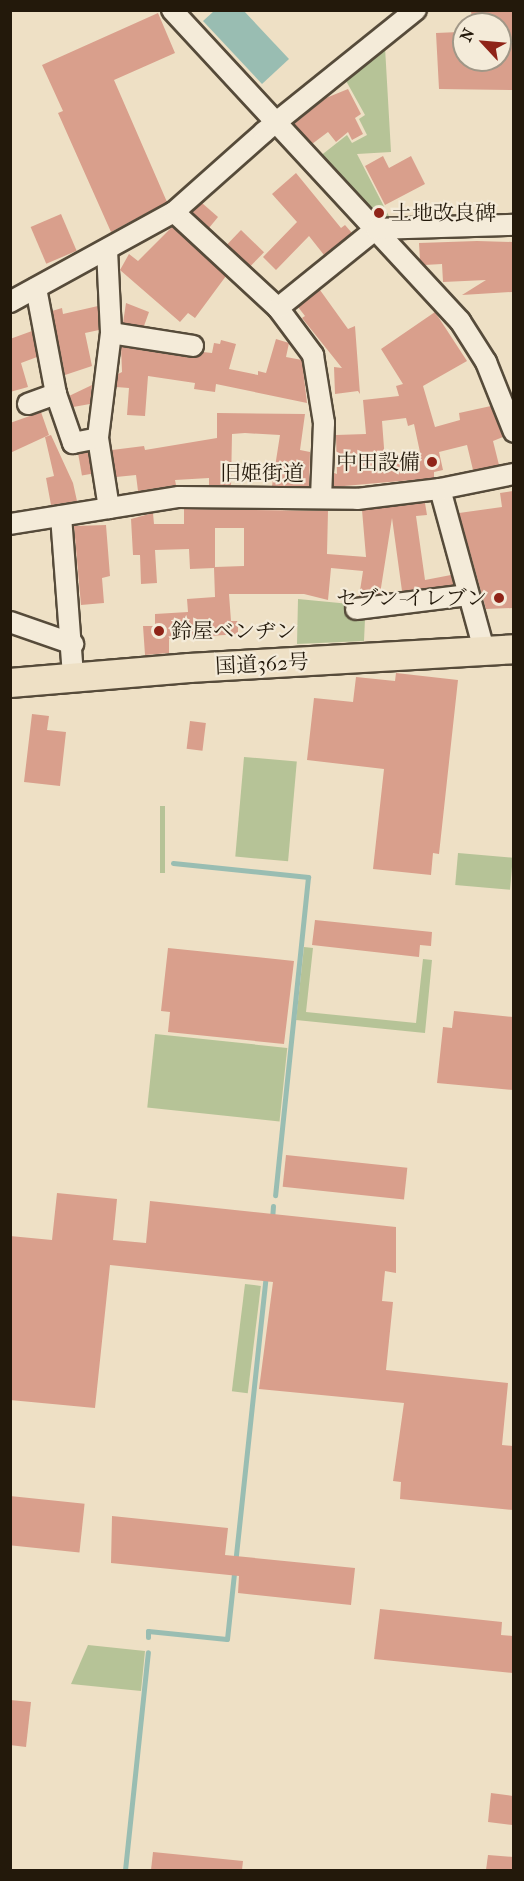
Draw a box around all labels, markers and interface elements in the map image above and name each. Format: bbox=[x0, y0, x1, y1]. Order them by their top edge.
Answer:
north arrow bbox=[452, 12, 512, 72]
text: N bbox=[456, 25, 478, 44]
place label: 土地改良碑 bbox=[391, 200, 496, 226]
marker: 土地改良碑 bbox=[372, 206, 386, 220]
place label: 中田設備 bbox=[336, 449, 420, 475]
marker: 中田設備 bbox=[425, 455, 439, 469]
street label: 旧姫街道 bbox=[220, 460, 304, 486]
place label: セブン-イレブン bbox=[335, 585, 487, 611]
marker: セブン-イレブン bbox=[492, 591, 506, 605]
place label: 鈴屋ベンヂン bbox=[171, 618, 297, 644]
marker: 鈴屋ベンヂン bbox=[152, 624, 166, 638]
street label: 国道362号 bbox=[215, 649, 309, 679]

